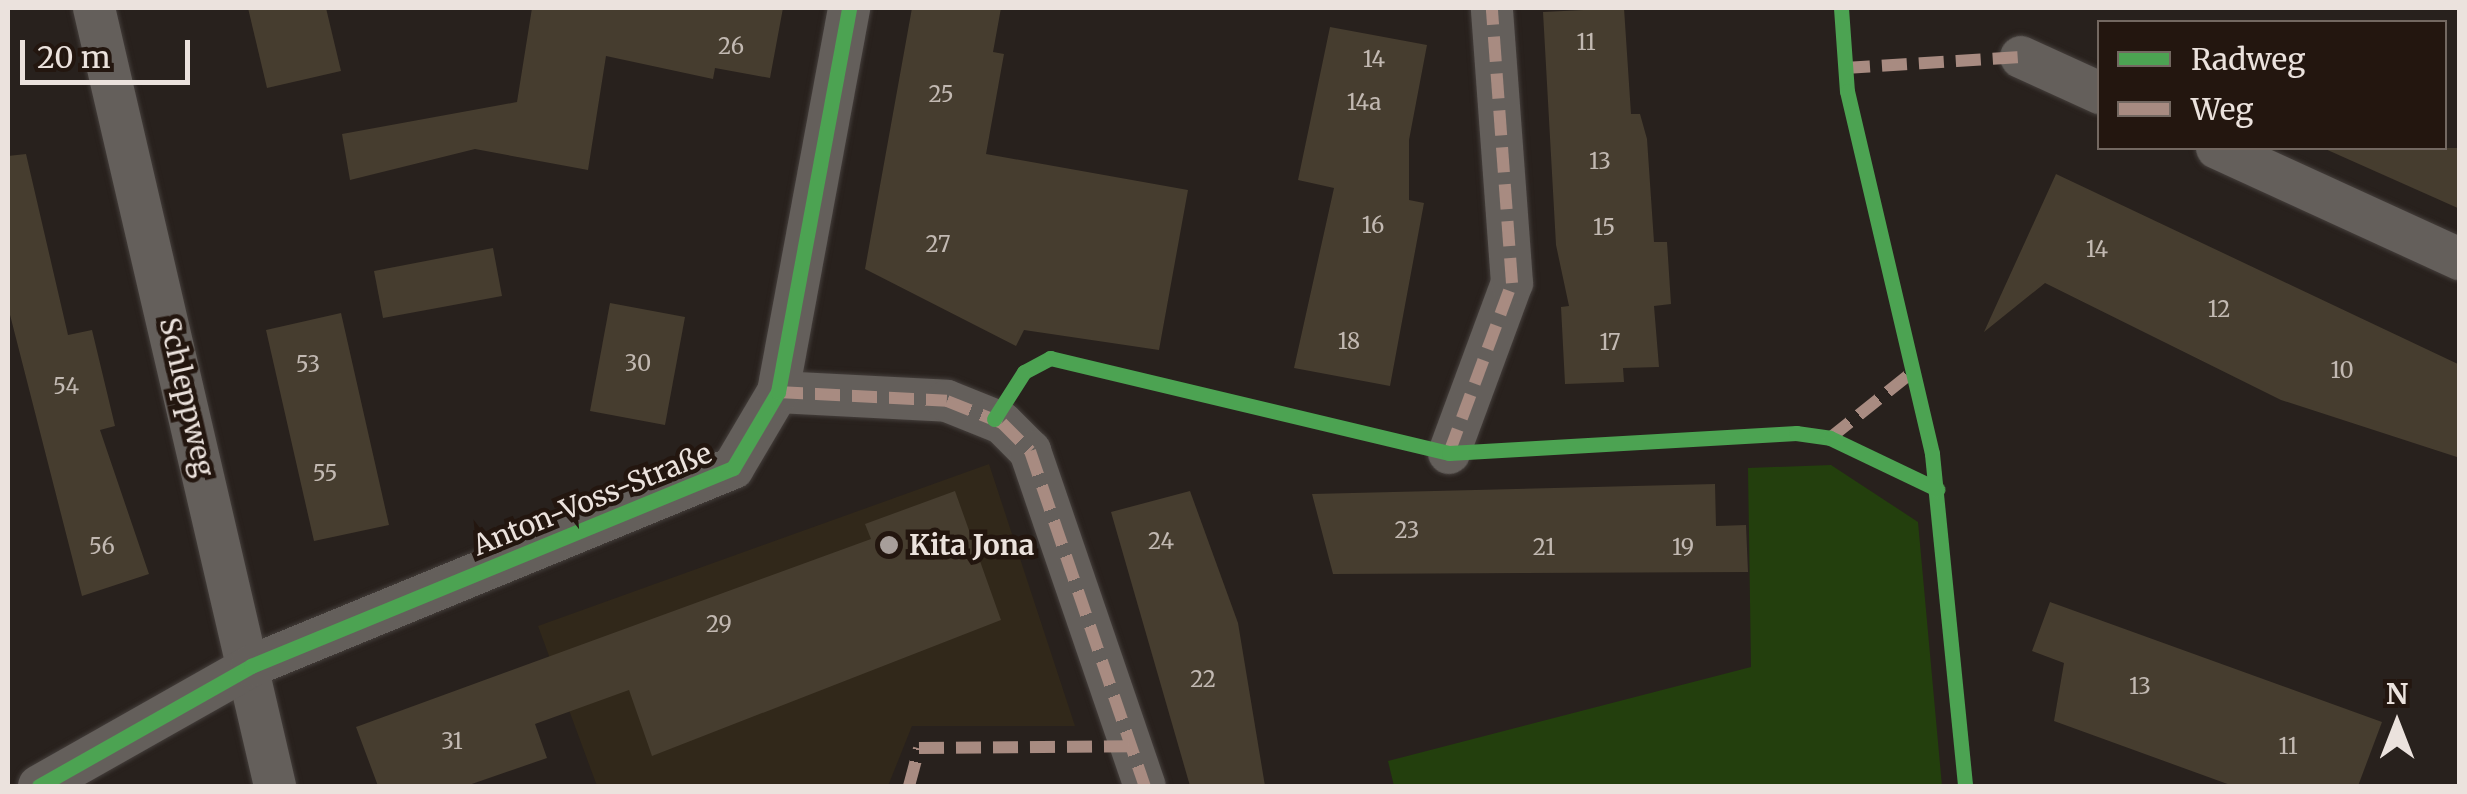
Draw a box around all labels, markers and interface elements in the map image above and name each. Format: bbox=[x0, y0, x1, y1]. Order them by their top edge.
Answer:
scale bar bbox=[25, 20, 195, 82]
legend bbox=[2097, 20, 2447, 150]
house number: 11 bbox=[1576, 30, 1596, 56]
house number: 26 bbox=[718, 34, 744, 60]
text: 20 m bbox=[37, 38, 110, 76]
text: Radweg bbox=[2191, 40, 2305, 78]
house number: 14 bbox=[1363, 47, 1385, 73]
house number: 25 bbox=[928, 82, 954, 108]
house number: 14a bbox=[1347, 90, 1381, 116]
text: Weg bbox=[2191, 90, 2253, 128]
house number: 13 bbox=[1589, 149, 1611, 175]
house number: 16 bbox=[1362, 213, 1384, 239]
house number: 15 bbox=[1593, 215, 1615, 241]
house number: 27 bbox=[926, 232, 950, 258]
house number: 14 bbox=[2086, 237, 2108, 263]
house number: 12 bbox=[2208, 297, 2230, 323]
street label: Schleppweg bbox=[152, 314, 222, 480]
house number: 18 bbox=[1338, 329, 1360, 355]
house number: 17 bbox=[1599, 330, 1621, 356]
house number: 30 bbox=[625, 351, 651, 377]
house number: 53 bbox=[296, 352, 320, 378]
house number: 10 bbox=[2330, 358, 2354, 384]
house number: 54 bbox=[53, 374, 79, 400]
street label: Anton-Voss-Straße bbox=[468, 436, 716, 562]
house number: 55 bbox=[313, 461, 337, 487]
house number: 23 bbox=[1395, 518, 1419, 544]
place label: Kita Jona bbox=[909, 528, 1034, 562]
house number: 24 bbox=[1148, 529, 1174, 555]
house number: 56 bbox=[89, 534, 115, 560]
marker: Kita Jona bbox=[878, 534, 900, 556]
house number: 21 bbox=[1533, 535, 1555, 561]
house number: 19 bbox=[1672, 535, 1694, 561]
house number: 29 bbox=[706, 612, 732, 638]
house number: 22 bbox=[1190, 667, 1216, 693]
house number: 13 bbox=[2129, 674, 2151, 700]
north arrow bbox=[2347, 674, 2447, 774]
text: N bbox=[2386, 676, 2408, 712]
house number: 31 bbox=[441, 729, 463, 755]
house number: 11 bbox=[2278, 734, 2298, 760]

